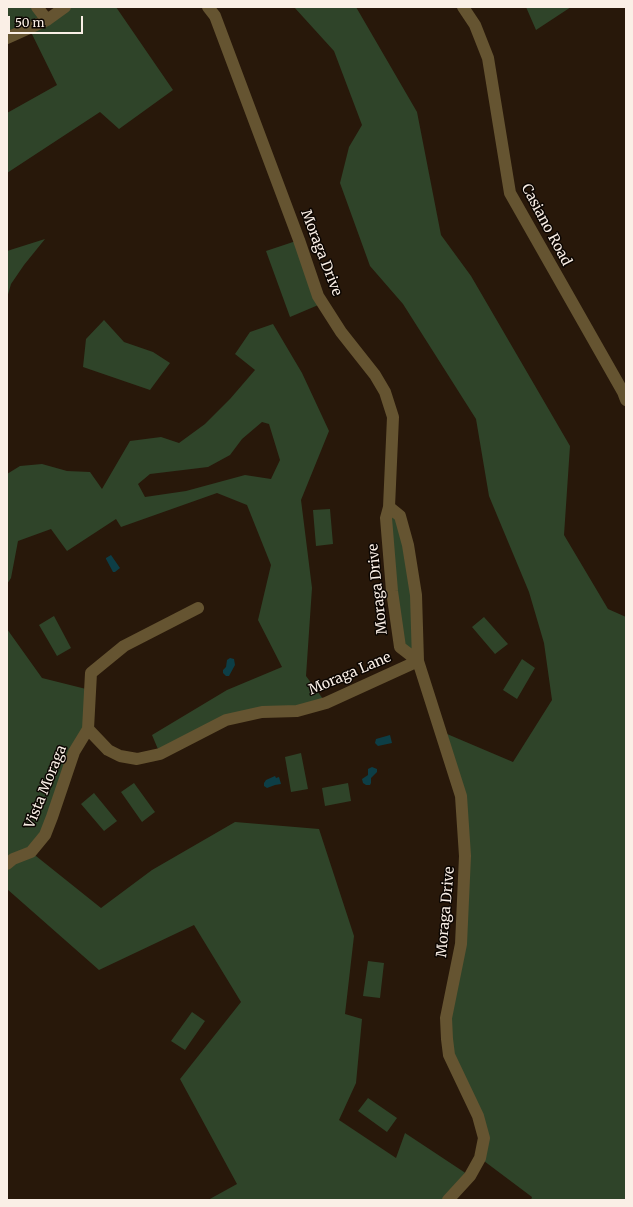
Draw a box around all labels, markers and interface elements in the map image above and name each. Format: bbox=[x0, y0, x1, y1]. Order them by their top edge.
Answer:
scale bar bbox=[10, 8, 85, 34]
text: 50 m bbox=[15, 15, 44, 30]
street label: Casiano Road bbox=[517, 181, 575, 269]
street label: Moraga Drive bbox=[297, 207, 345, 299]
street label: Moraga Drive bbox=[365, 543, 391, 635]
street label: Moraga Lane bbox=[306, 649, 394, 699]
street label: Vista Moraga bbox=[22, 743, 70, 831]
street label: Moraga Drive bbox=[434, 866, 458, 958]

